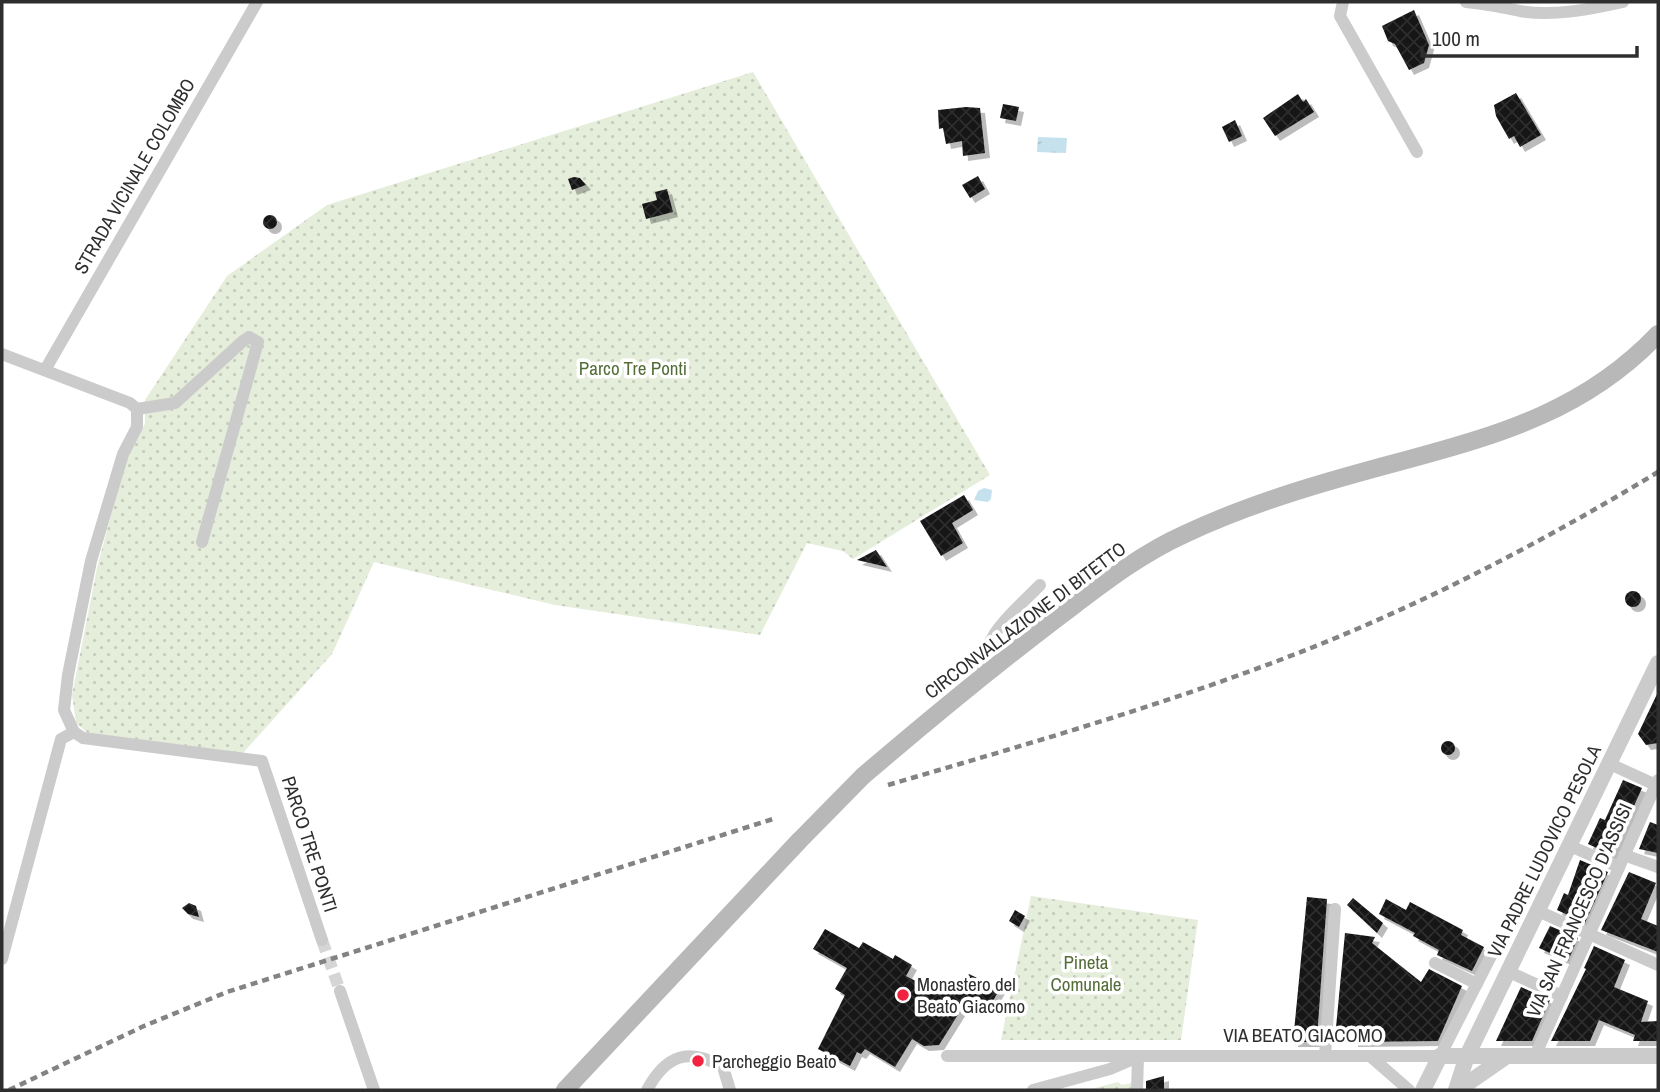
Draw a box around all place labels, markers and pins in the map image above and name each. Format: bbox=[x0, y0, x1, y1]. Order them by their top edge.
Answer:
place label: Monastero del Beato Giacomo bbox=[917, 971, 1025, 1019]
marker: Monastero del Beato Giacomo bbox=[895, 987, 911, 1003]
place label: Parcheggio Beato bbox=[712, 1048, 837, 1074]
marker: Parcheggio Beato bbox=[690, 1053, 706, 1069]

